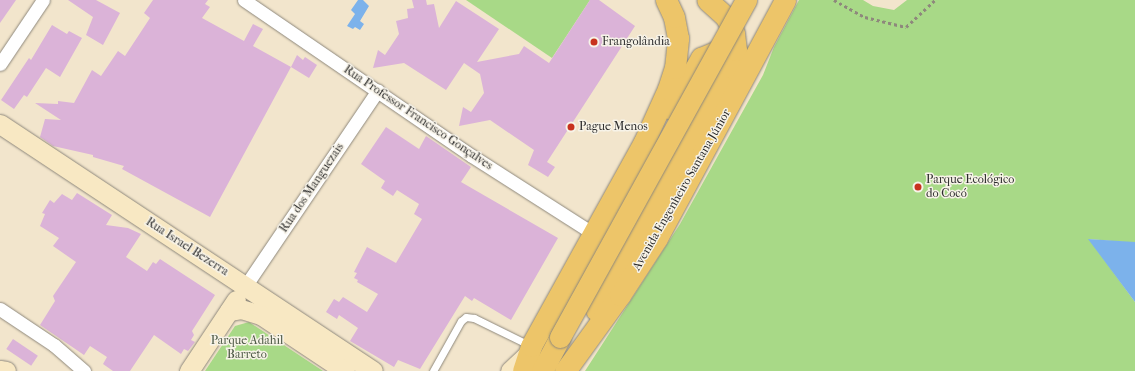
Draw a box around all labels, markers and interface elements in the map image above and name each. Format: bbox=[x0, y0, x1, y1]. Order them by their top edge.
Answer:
place label: Frangolândia bbox=[602, 35, 670, 49]
marker: Frangolândia bbox=[589, 37, 599, 47]
street label: Rua Professor Francisco Gonçalves bbox=[341, 63, 495, 173]
street label: Avenida Engenheiro Santana Júnior bbox=[630, 107, 734, 273]
place label: Pague Menos bbox=[579, 120, 648, 134]
marker: Pague Menos bbox=[566, 122, 576, 132]
street label: Rua dos Manguezais bbox=[277, 141, 347, 235]
place label: Parque Ecológico do Cocó bbox=[926, 173, 1014, 201]
marker: Parque Ecológico do Cocó bbox=[913, 182, 923, 192]
street label: Rua Israel Bezerra bbox=[143, 215, 231, 279]
park label: Parque Adahil Barreto bbox=[211, 334, 283, 362]

